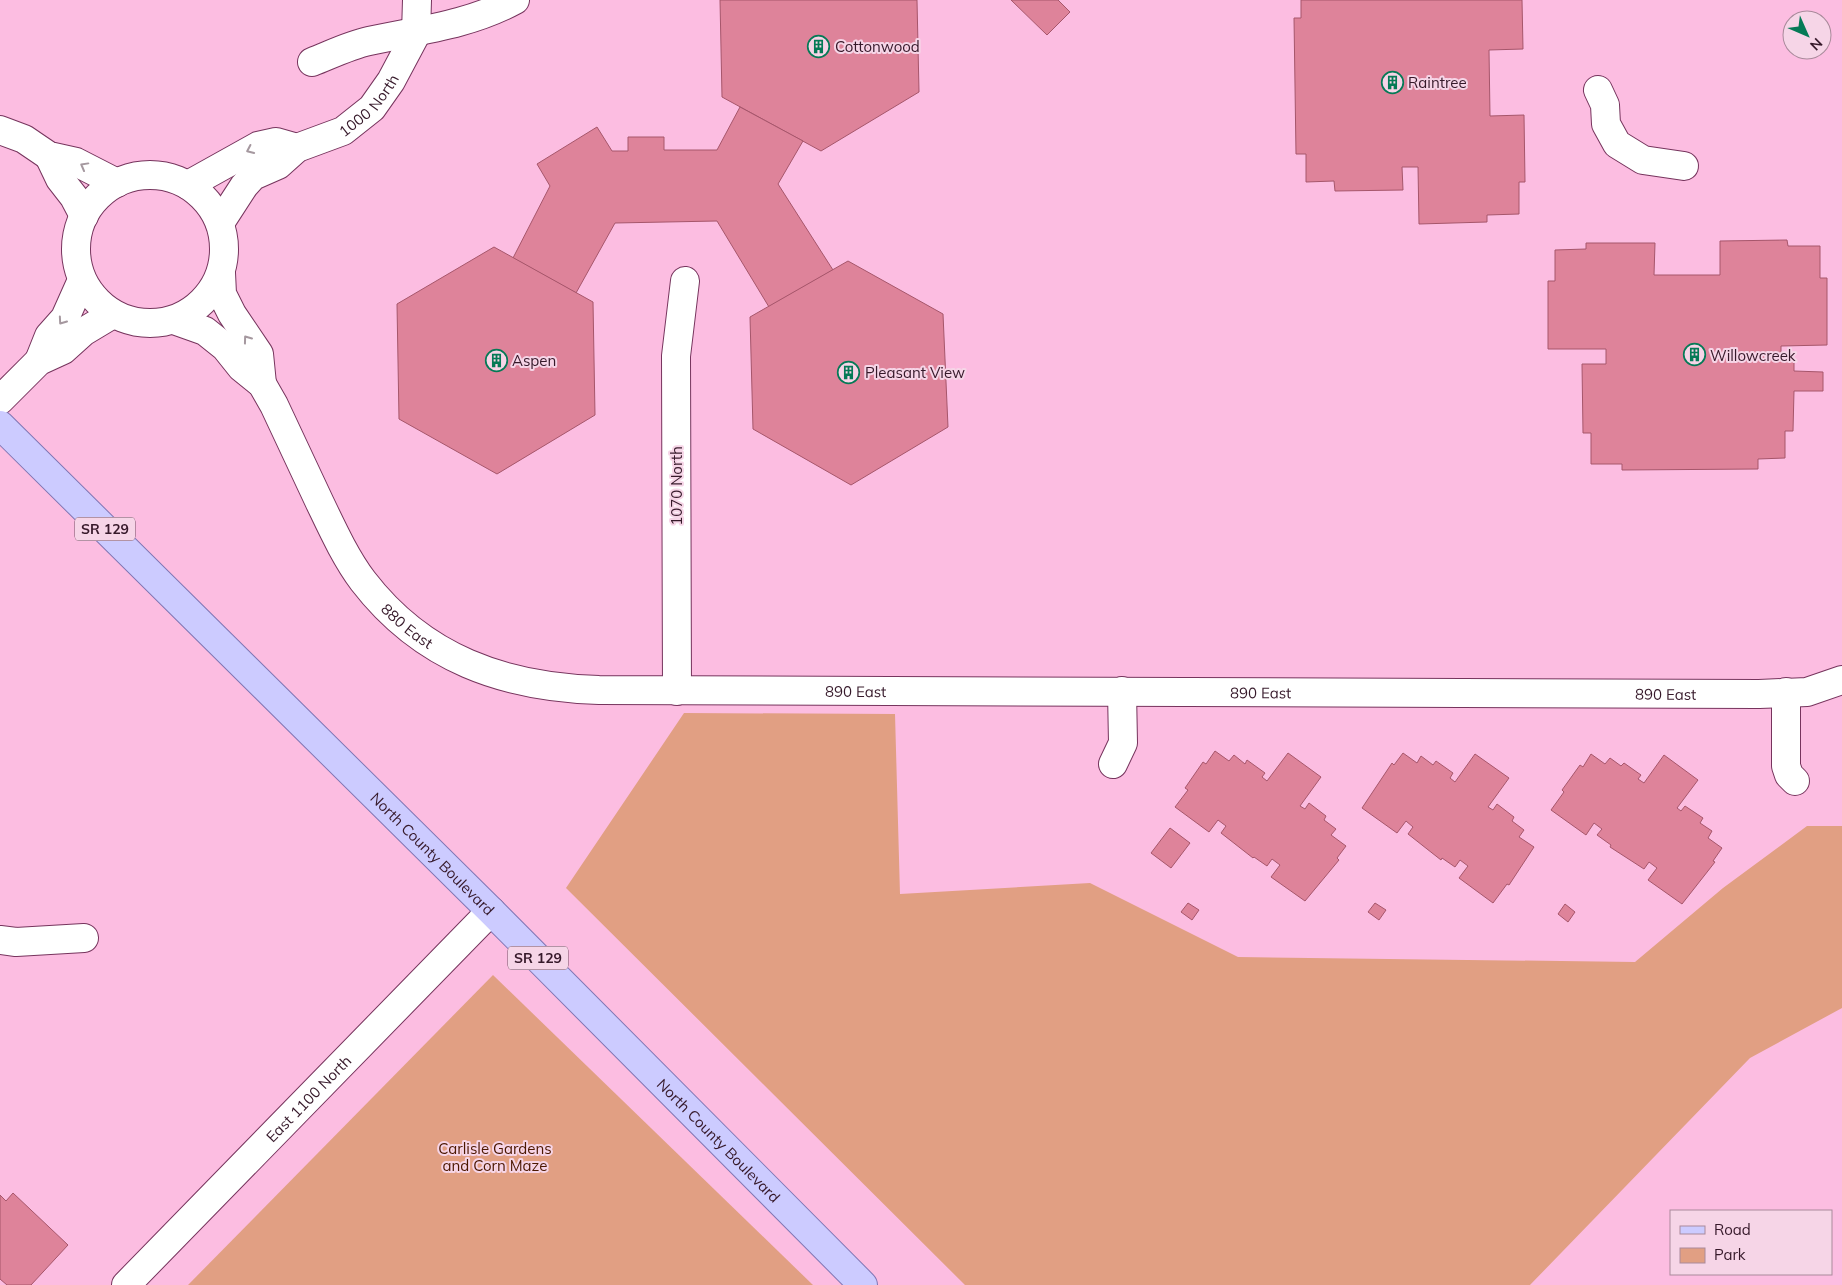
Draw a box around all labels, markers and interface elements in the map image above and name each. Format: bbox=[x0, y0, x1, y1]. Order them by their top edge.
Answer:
north arrow bbox=[1782, 10, 1832, 60]
building icon: Cottonwood bbox=[807, 34, 831, 58]
text: N bbox=[1806, 34, 1826, 54]
place label: Cottonwood bbox=[835, 37, 920, 56]
building icon: Raintree bbox=[1380, 70, 1404, 94]
street label: 1000 North bbox=[335, 71, 402, 140]
place label: Raintree bbox=[1408, 73, 1467, 92]
one-way arrow bbox=[246, 144, 255, 154]
one-way arrow bbox=[81, 162, 90, 172]
one-way arrow bbox=[59, 315, 68, 325]
one-way arrow bbox=[245, 336, 253, 345]
building icon: Willowcreek bbox=[1682, 343, 1706, 367]
place label: Willowcreek bbox=[1710, 346, 1796, 365]
building icon: Aspen bbox=[484, 348, 508, 372]
place label: Aspen bbox=[512, 351, 556, 370]
building icon: Pleasant View bbox=[837, 360, 861, 384]
place label: Pleasant View bbox=[865, 363, 965, 382]
street label: 1070 North bbox=[667, 446, 686, 526]
road number: SR 129 bbox=[75, 518, 135, 540]
street label: 880 East bbox=[377, 599, 437, 652]
street label: 890 East bbox=[825, 681, 886, 700]
street label: 890 East bbox=[1230, 683, 1291, 702]
street label: 890 East bbox=[1635, 684, 1696, 703]
street label: North County Boulevard bbox=[367, 788, 499, 919]
road number: SR 129 bbox=[508, 946, 568, 970]
street label: East 1100 North bbox=[262, 1051, 355, 1146]
street label: North County Boulevard bbox=[653, 1074, 784, 1206]
park label: Carlisle Gardens and Corn Maze bbox=[438, 1139, 552, 1175]
legend bbox=[1670, 1210, 1832, 1275]
text: Road bbox=[1714, 1220, 1751, 1239]
text: Park bbox=[1714, 1245, 1746, 1264]

